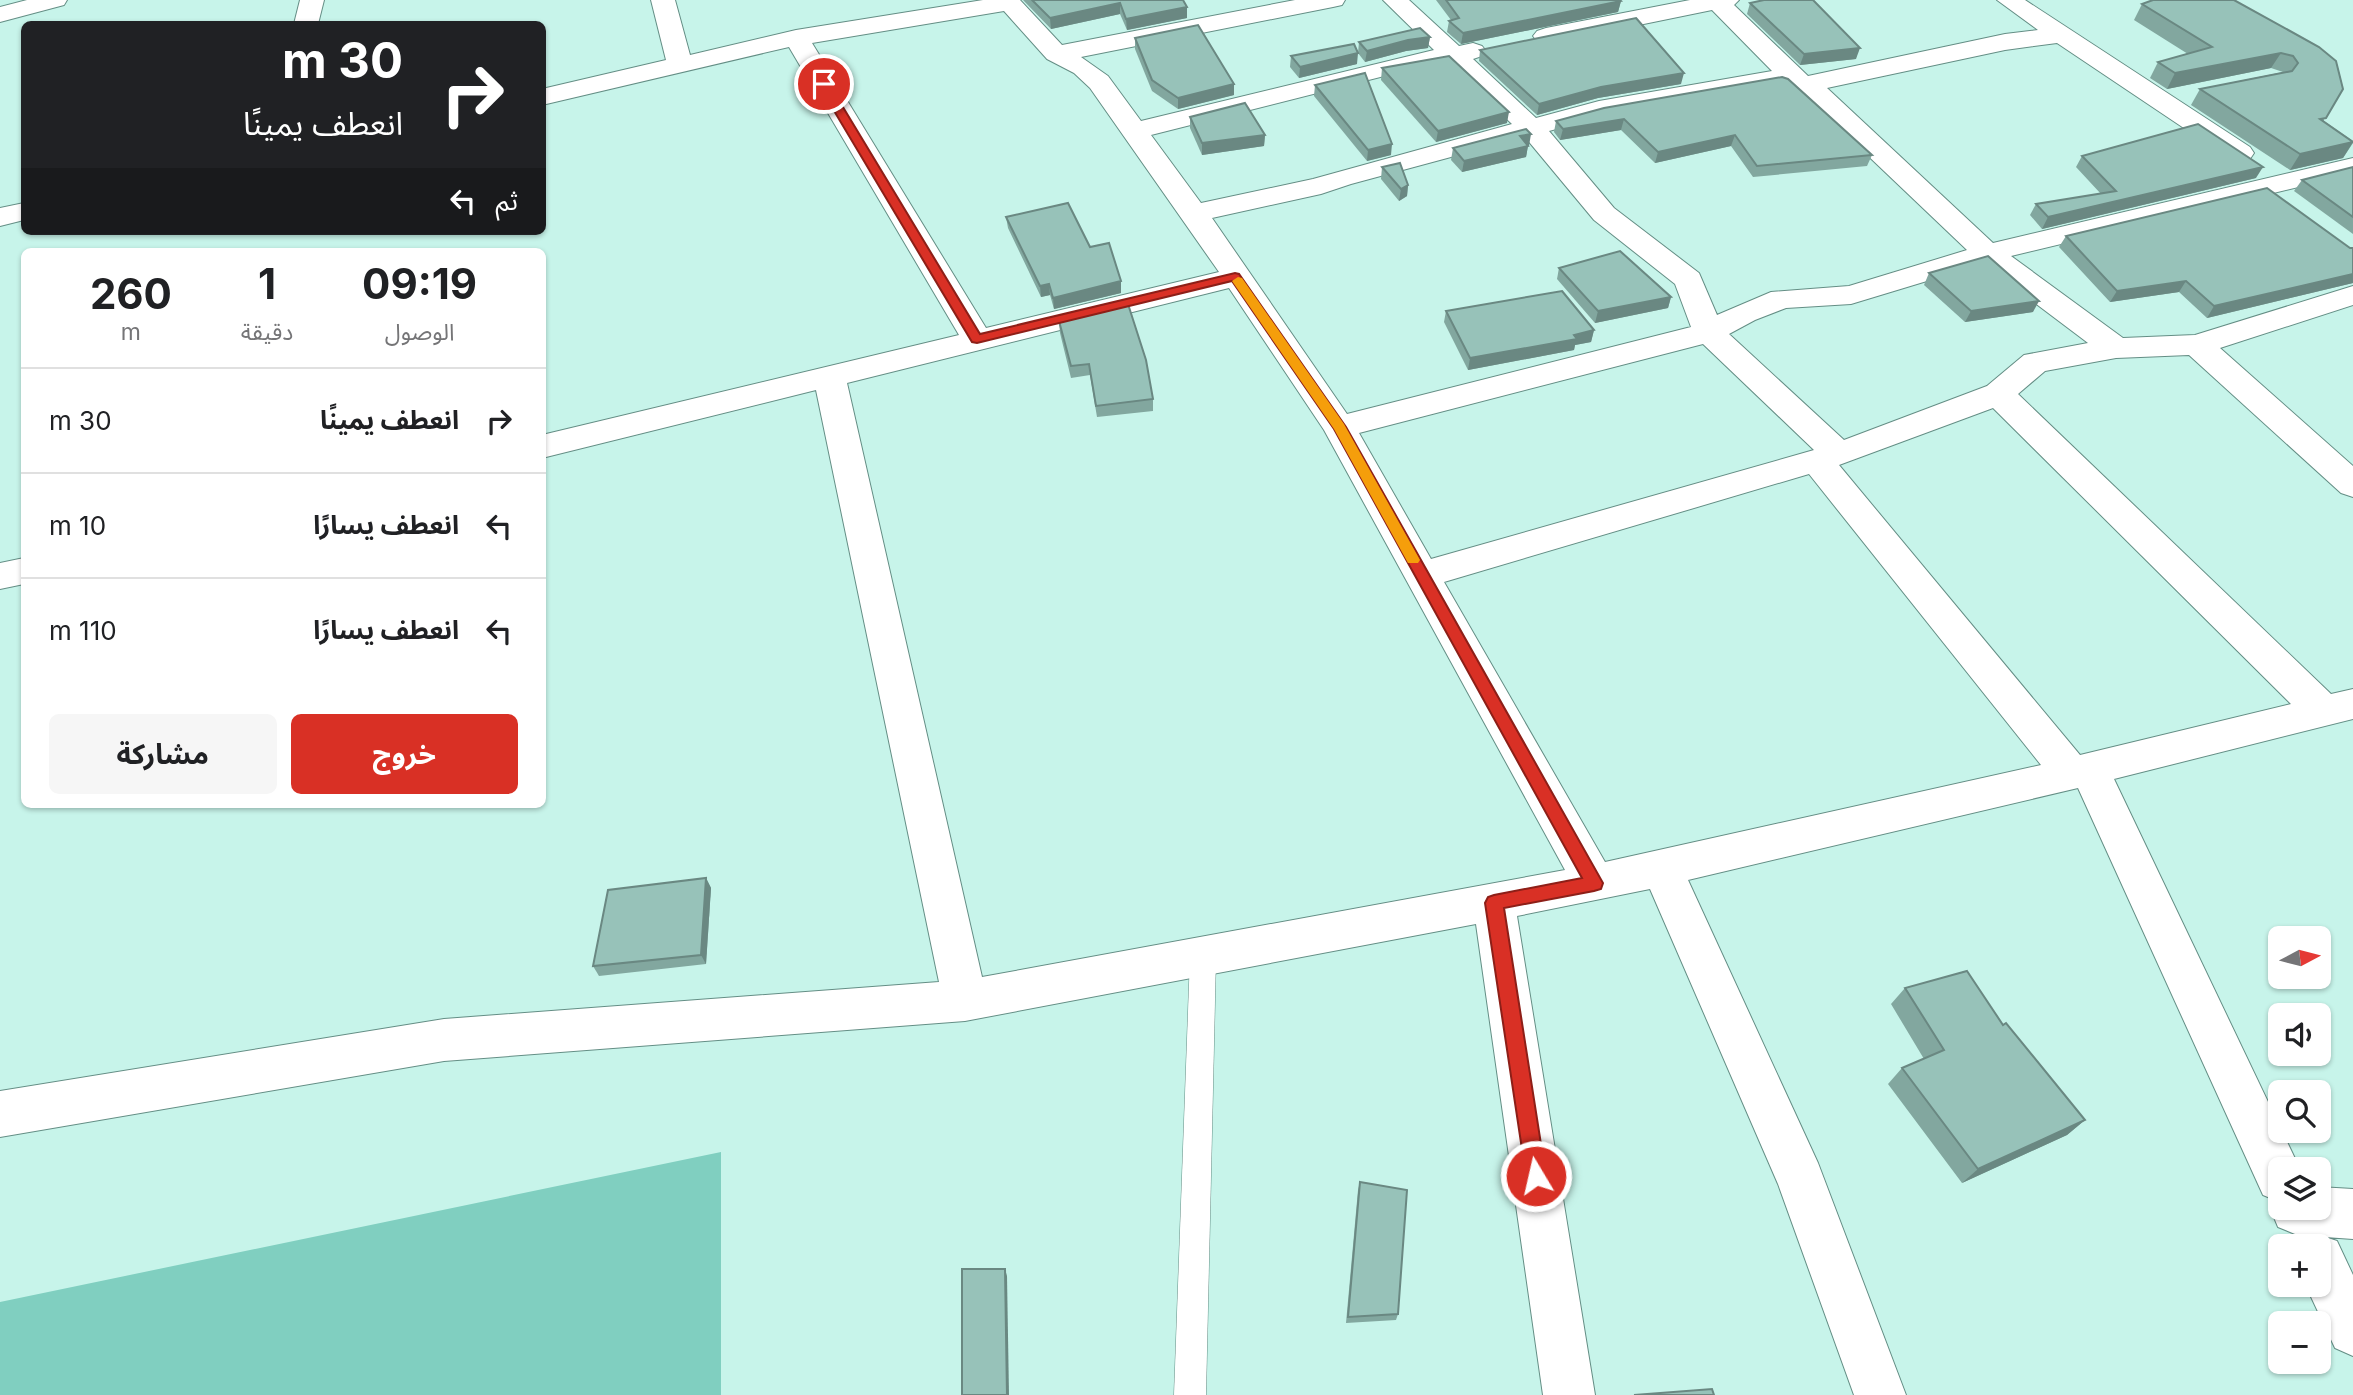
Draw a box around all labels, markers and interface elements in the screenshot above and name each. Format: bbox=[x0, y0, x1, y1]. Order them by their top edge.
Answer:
text: 30 m bbox=[282, 31, 403, 90]
icon: right bbox=[427, 49, 518, 140]
pin bbox=[794, 54, 854, 114]
icon: arrive bbox=[805, 65, 843, 103]
text: انعطف يمينًا bbox=[243, 104, 403, 143]
icon: left bbox=[444, 182, 482, 220]
text: ثم bbox=[496, 185, 518, 216]
text: 1 bbox=[258, 258, 276, 309]
text: 09:19 bbox=[362, 258, 477, 309]
text: 260 bbox=[90, 268, 172, 319]
text: m bbox=[121, 318, 141, 346]
text: دقيقة bbox=[241, 318, 293, 346]
text: الوصول bbox=[385, 318, 455, 346]
icon: right bbox=[480, 402, 518, 440]
text: انعطف يمينًا bbox=[320, 404, 459, 435]
text: 30 m bbox=[49, 405, 112, 436]
icon: left bbox=[480, 507, 518, 545]
text: انعطف يسارًا bbox=[313, 509, 459, 540]
text: 10 m bbox=[49, 510, 106, 541]
icon: left bbox=[480, 612, 518, 650]
text: انعطف يسارًا bbox=[313, 614, 459, 645]
text: 110 m bbox=[49, 615, 117, 646]
button: مشاركة bbox=[49, 714, 277, 794]
button: خروج bbox=[291, 714, 518, 794]
north arrow bbox=[2268, 926, 2331, 989]
map controls bbox=[2268, 926, 2331, 1374]
button: sound bbox=[2268, 1003, 2331, 1066]
button: search bbox=[2268, 1080, 2331, 1143]
position arrow bbox=[1499, 1139, 1573, 1213]
button: layers bbox=[2268, 1157, 2331, 1220]
button: + bbox=[2268, 1234, 2331, 1297]
button: − bbox=[2268, 1311, 2331, 1374]

